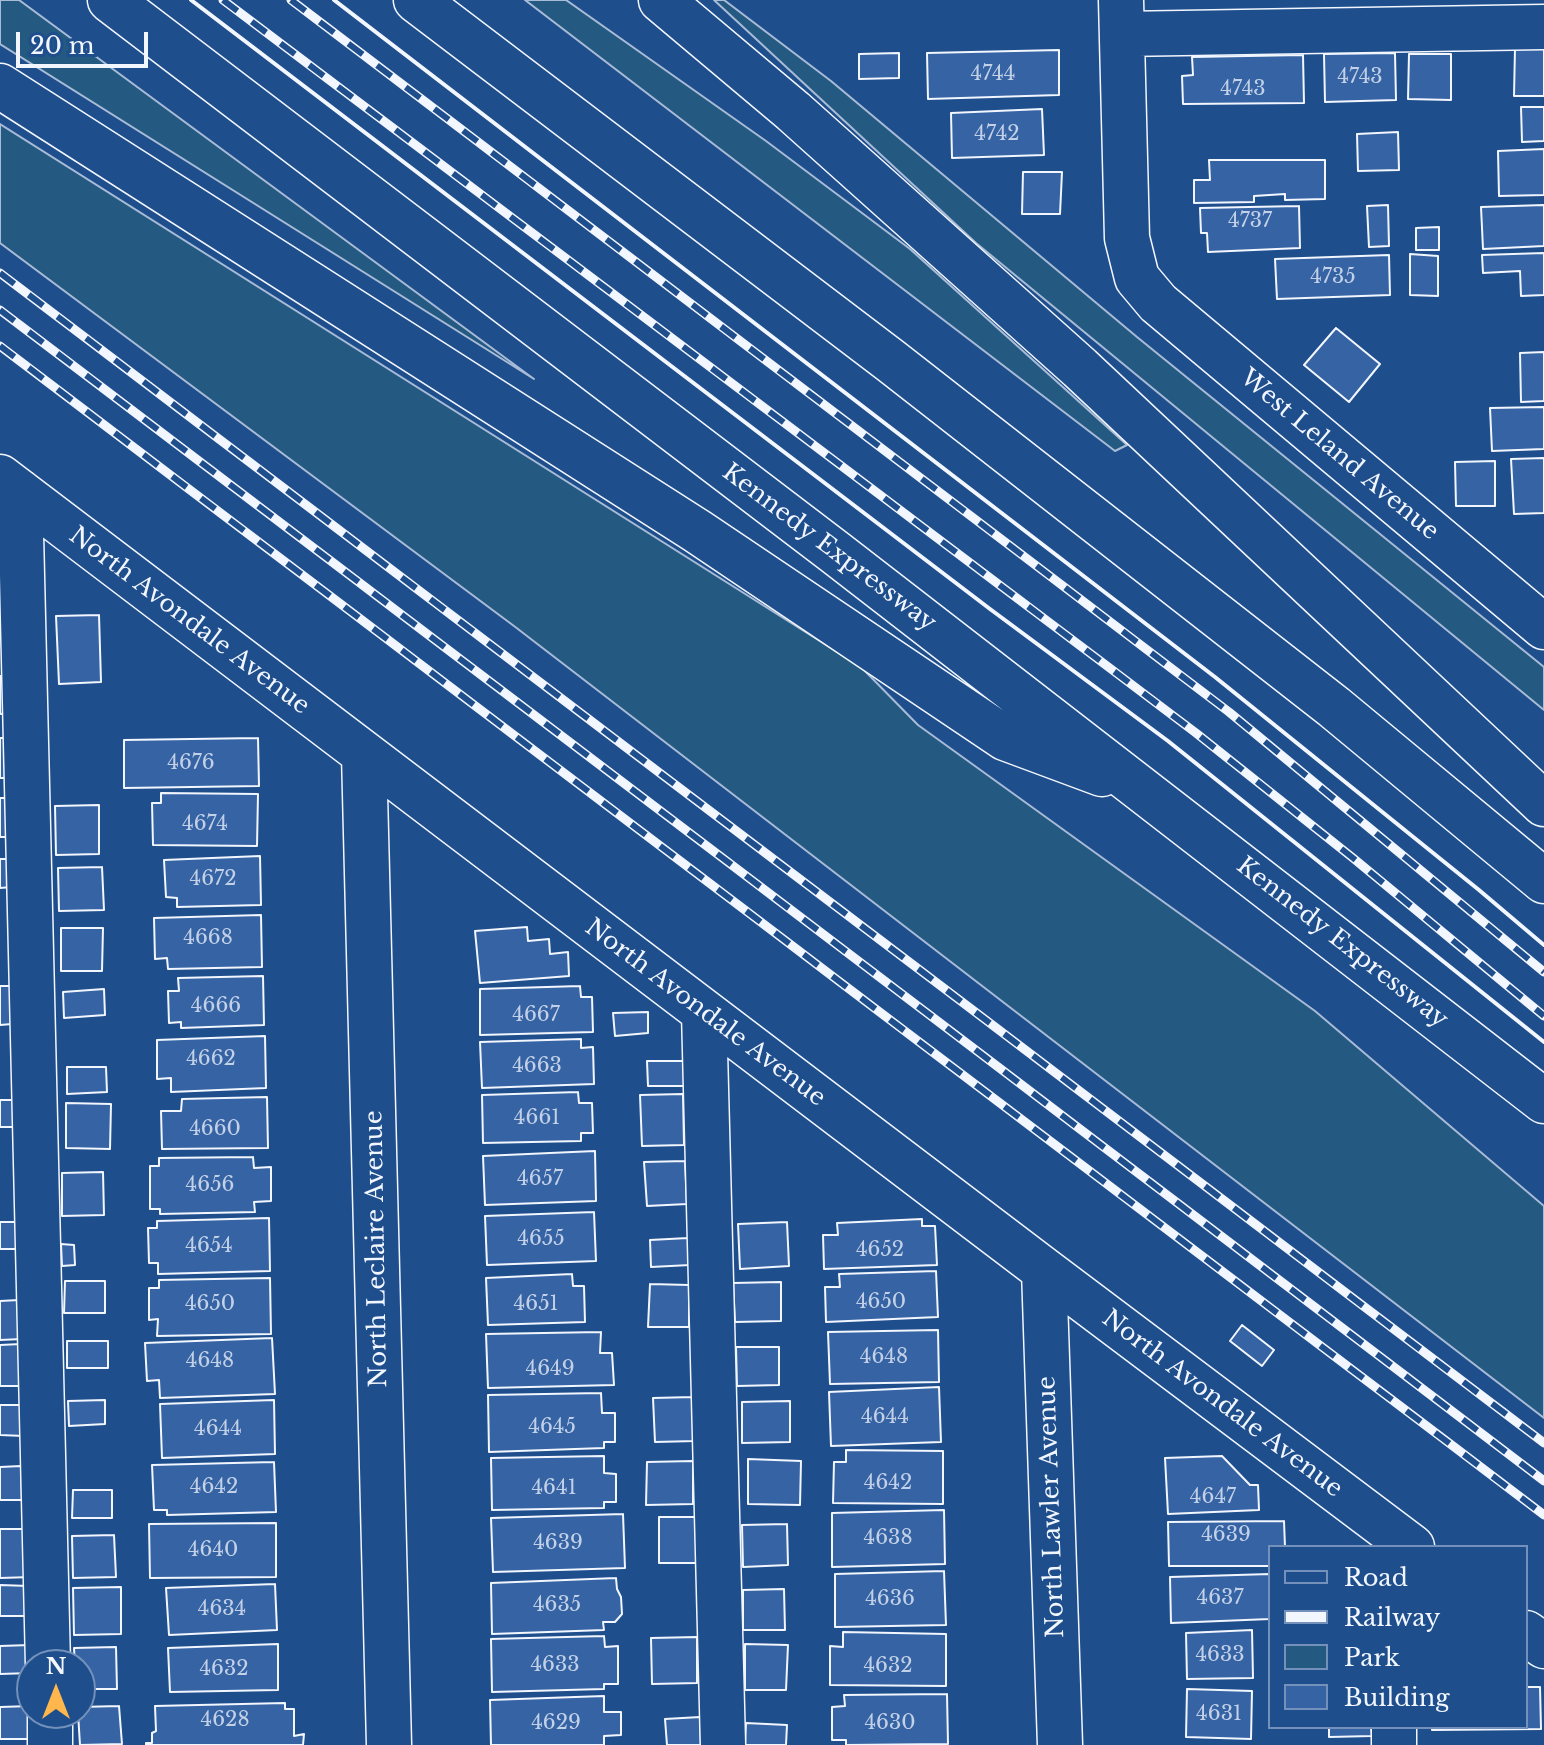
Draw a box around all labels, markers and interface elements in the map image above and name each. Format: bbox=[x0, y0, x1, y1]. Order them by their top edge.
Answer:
scale bar bbox=[20, 16, 152, 66]
text: 20 m bbox=[30, 31, 95, 60]
house number: 4744 bbox=[971, 62, 1015, 86]
house number: 4743 bbox=[1337, 65, 1383, 89]
house number: 4743 bbox=[1220, 77, 1266, 101]
house number: 4742 bbox=[974, 122, 1020, 146]
house number: 4737 bbox=[1228, 209, 1272, 233]
house number: 4735 bbox=[1310, 265, 1356, 289]
street label: West Leland Avenue bbox=[1234, 364, 1444, 546]
street label: Kennedy Expressway bbox=[716, 458, 942, 638]
street label: North Avondale Avenue bbox=[63, 521, 315, 721]
house number: 4676 bbox=[167, 751, 215, 775]
house number: 4674 bbox=[182, 812, 228, 836]
street label: Kennedy Expressway bbox=[1231, 852, 1453, 1034]
house number: 4672 bbox=[190, 867, 236, 891]
street label: North Avondale Avenue bbox=[579, 913, 831, 1113]
house number: 4668 bbox=[183, 926, 233, 950]
house number: 4666 bbox=[191, 994, 241, 1018]
house number: 4667 bbox=[512, 1003, 560, 1027]
house number: 4662 bbox=[186, 1047, 236, 1071]
house number: 4663 bbox=[512, 1054, 562, 1078]
house number: 4661 bbox=[514, 1106, 560, 1130]
street label: North Leclaire Avenue bbox=[360, 1110, 394, 1388]
house number: 4660 bbox=[189, 1117, 241, 1141]
house number: 4657 bbox=[517, 1167, 563, 1191]
house number: 4656 bbox=[186, 1173, 234, 1197]
house number: 4655 bbox=[517, 1227, 565, 1251]
house number: 4654 bbox=[185, 1234, 233, 1258]
house number: 4652 bbox=[856, 1238, 904, 1262]
house number: 4650 bbox=[856, 1290, 906, 1314]
house number: 4650 bbox=[185, 1292, 235, 1316]
house number: 4651 bbox=[514, 1292, 558, 1316]
street label: North Avondale Avenue bbox=[1096, 1304, 1348, 1504]
house number: 4648 bbox=[860, 1345, 908, 1369]
house number: 4648 bbox=[186, 1349, 234, 1373]
house number: 4649 bbox=[525, 1357, 575, 1381]
street label: North Lawler Avenue bbox=[1033, 1375, 1071, 1639]
house number: 4644 bbox=[861, 1405, 909, 1429]
house number: 4645 bbox=[528, 1415, 576, 1439]
house number: 4644 bbox=[194, 1417, 242, 1441]
house number: 4642 bbox=[864, 1471, 912, 1495]
house number: 4642 bbox=[190, 1475, 238, 1499]
house number: 4641 bbox=[531, 1476, 577, 1500]
house number: 4647 bbox=[1190, 1485, 1236, 1509]
house number: 4639 bbox=[1201, 1523, 1251, 1547]
house number: 4638 bbox=[864, 1526, 912, 1550]
house number: 4639 bbox=[533, 1531, 583, 1555]
house number: 4640 bbox=[188, 1538, 238, 1562]
legend bbox=[1268, 1545, 1528, 1729]
text: Road bbox=[1344, 1563, 1408, 1592]
house number: 4637 bbox=[1197, 1586, 1243, 1610]
house number: 4636 bbox=[865, 1587, 915, 1611]
house number: 4635 bbox=[533, 1593, 581, 1617]
house number: 4634 bbox=[198, 1597, 246, 1621]
text: Railway bbox=[1344, 1603, 1440, 1632]
house number: 4633 bbox=[1195, 1643, 1245, 1667]
text: Park bbox=[1344, 1643, 1400, 1672]
north arrow bbox=[16, 1649, 96, 1729]
text: N bbox=[46, 1653, 66, 1680]
house number: 4633 bbox=[530, 1653, 580, 1677]
house number: 4632 bbox=[863, 1654, 913, 1678]
house number: 4632 bbox=[199, 1657, 249, 1681]
text: Building bbox=[1344, 1683, 1450, 1712]
house number: 4631 bbox=[1196, 1702, 1242, 1726]
house number: 4628 bbox=[201, 1708, 249, 1732]
house number: 4629 bbox=[531, 1711, 581, 1735]
house number: 4630 bbox=[864, 1711, 916, 1735]

